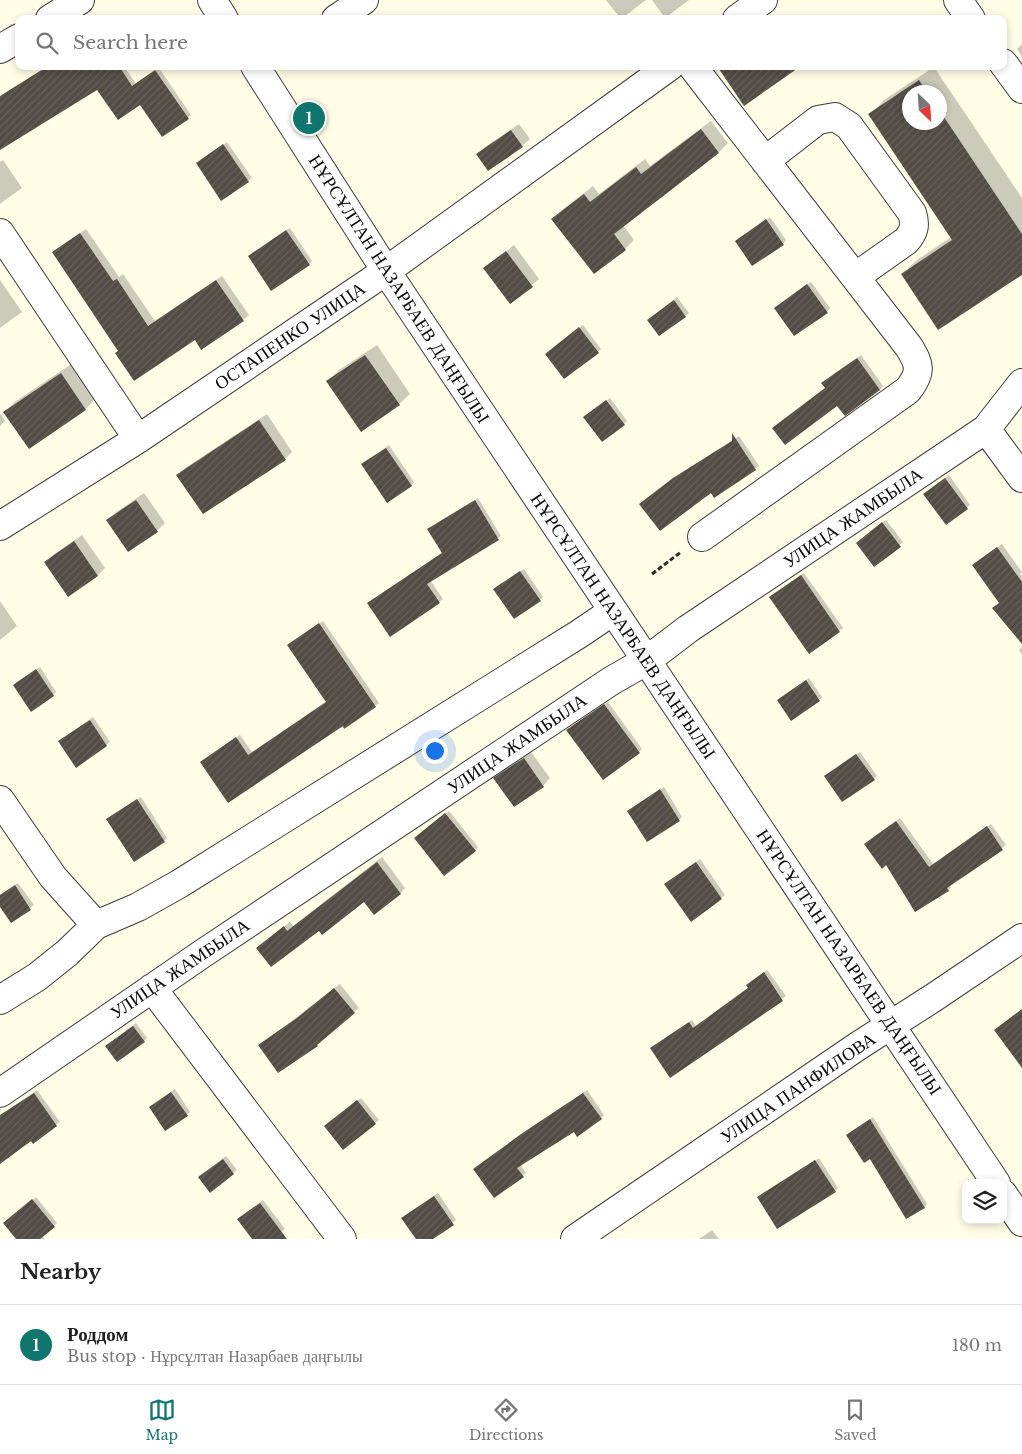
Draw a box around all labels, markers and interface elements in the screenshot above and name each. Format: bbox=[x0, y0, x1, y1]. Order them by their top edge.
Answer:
search box bbox=[15, 15, 1007, 70]
icon: search bbox=[33, 29, 61, 57]
text: Search here bbox=[73, 31, 188, 54]
north arrow bbox=[902, 85, 947, 130]
pin: 1 bbox=[293, 99, 325, 137]
street label: НҰРСҰЛТАН НАЗАРБАЕВ ДАҢҒЫЛЫ bbox=[304, 151, 494, 428]
street label: ОСТАПЕНКО УЛИЦА bbox=[210, 277, 370, 395]
street label: УЛИЦА ЖАМБЫЛА bbox=[779, 463, 927, 573]
street label: НҰРСҰЛТАН НАЗАРБАЕВ ДАҢҒЫЛЫ bbox=[526, 489, 721, 763]
street label: УЛИЦА ЖАМБЫЛА bbox=[443, 689, 591, 799]
your location bbox=[422, 738, 448, 764]
street label: НҰРСҰЛТАН НАЗАРБАЕВ ДАҢҒЫЛЫ bbox=[752, 825, 947, 1099]
street label: УЛИЦА ЖАМБЫЛА bbox=[106, 914, 254, 1024]
street label: УЛИЦА ПАНФИЛОВА bbox=[716, 1028, 880, 1148]
map controls bbox=[962, 1179, 1007, 1224]
button: layers bbox=[962, 1179, 1007, 1224]
text: Nearby bbox=[20, 1259, 101, 1285]
text: Роддом bbox=[67, 1323, 128, 1346]
text: 1 bbox=[33, 1335, 39, 1355]
text: 180 m bbox=[952, 1335, 1002, 1355]
text: Bus stop · Нұрсұлтан Назарбаев даңғылы bbox=[67, 1346, 363, 1366]
tab: Map bbox=[145, 1396, 178, 1444]
tab: Directions bbox=[469, 1396, 543, 1444]
tab: Saved bbox=[834, 1396, 877, 1444]

